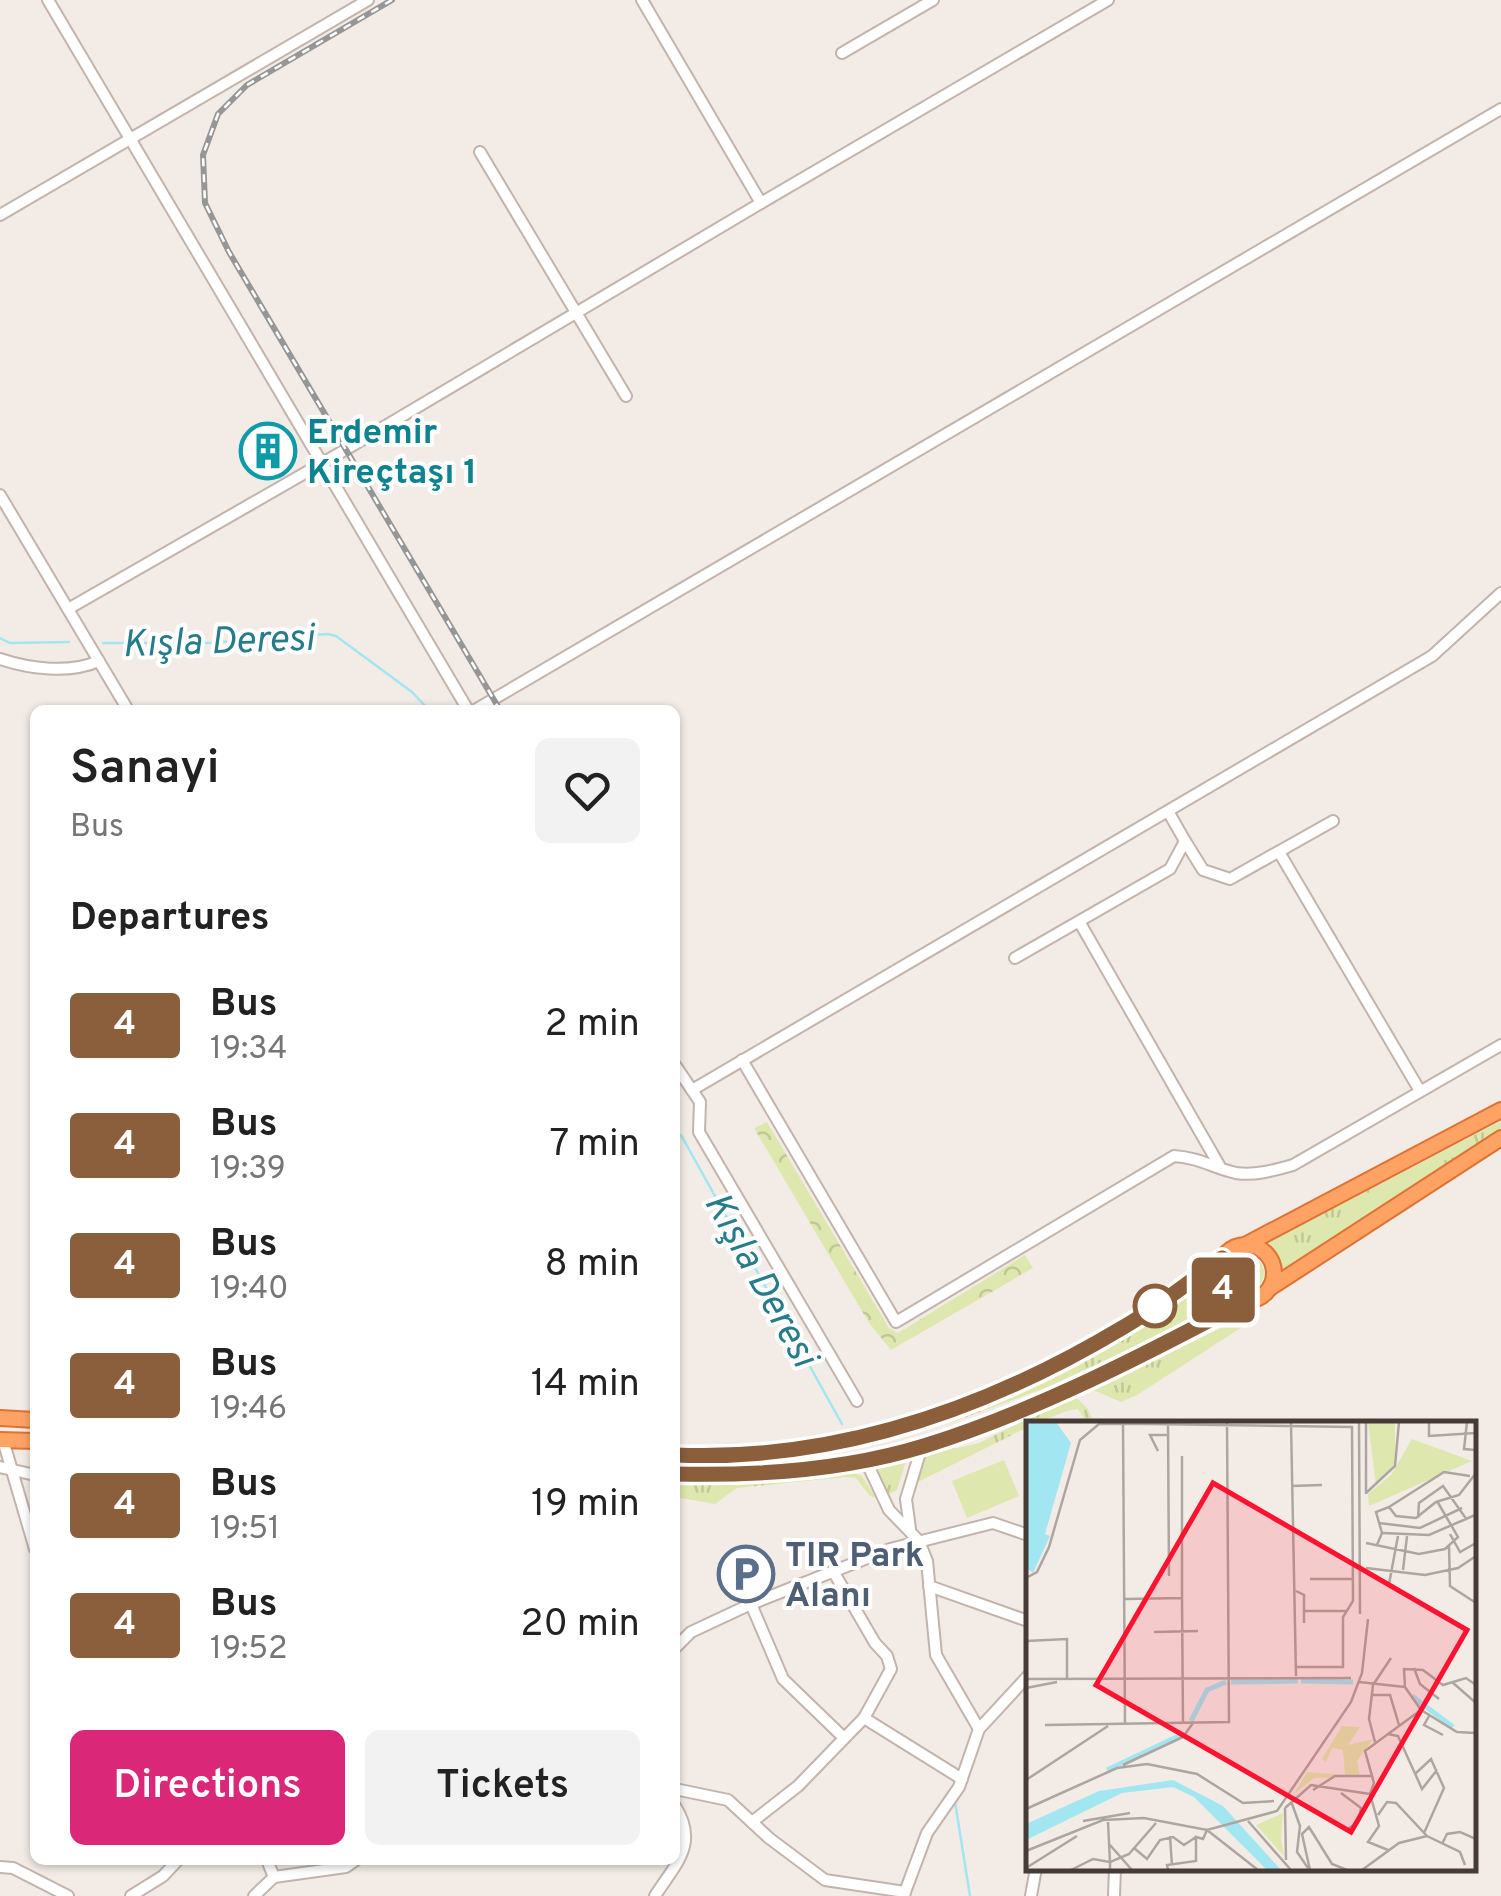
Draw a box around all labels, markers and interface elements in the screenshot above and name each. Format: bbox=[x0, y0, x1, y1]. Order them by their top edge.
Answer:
place label: Erdemir Kireçtaşı 1 bbox=[307, 412, 477, 496]
building icon: Erdemir Kireçtaşı 1 bbox=[238, 421, 298, 481]
water label: Kışla Deresi bbox=[121, 616, 318, 671]
button: heart bbox=[535, 738, 640, 843]
text: Sanayi bbox=[70, 740, 220, 800]
text: Bus bbox=[70, 808, 124, 848]
text: Departures bbox=[70, 895, 270, 944]
text: Bus bbox=[210, 981, 277, 1030]
text: 2 min bbox=[545, 1001, 640, 1050]
text: 4 bbox=[114, 1003, 136, 1047]
text: 19:34 bbox=[210, 1030, 287, 1070]
text: Bus bbox=[210, 1101, 277, 1150]
text: 7 min bbox=[550, 1121, 640, 1170]
text: 4 bbox=[114, 1123, 136, 1167]
text: 19:39 bbox=[210, 1150, 286, 1190]
water label: Kışla Deresi bbox=[691, 1185, 828, 1379]
text: Bus bbox=[210, 1221, 277, 1270]
text: 8 min bbox=[545, 1241, 640, 1290]
text: 4 bbox=[114, 1243, 136, 1287]
line badge: 4 bbox=[1190, 1258, 1256, 1322]
text: 4 bbox=[1212, 1268, 1234, 1312]
text: 19:40 bbox=[210, 1270, 289, 1310]
unlabelled marker bbox=[1134, 1285, 1176, 1327]
text: Bus bbox=[210, 1341, 277, 1390]
text: 14 min bbox=[531, 1361, 640, 1410]
text: 4 bbox=[114, 1363, 136, 1407]
text: 19:46 bbox=[210, 1390, 287, 1430]
inset map bbox=[1026, 1421, 1476, 1871]
text: Bus bbox=[210, 1461, 277, 1510]
text: 19 min bbox=[531, 1481, 640, 1530]
text: 4 bbox=[114, 1483, 136, 1527]
text: 19:51 bbox=[210, 1510, 280, 1550]
place label: TIR Park Alanı bbox=[785, 1535, 924, 1619]
parking icon: TIR Park Alanı bbox=[716, 1544, 776, 1604]
text: Bus bbox=[210, 1581, 277, 1630]
text: 20 min bbox=[520, 1601, 640, 1650]
text: 4 bbox=[114, 1603, 136, 1647]
text: 19:52 bbox=[210, 1630, 288, 1670]
button: Directions bbox=[70, 1730, 345, 1845]
button: Tickets bbox=[365, 1730, 640, 1845]

